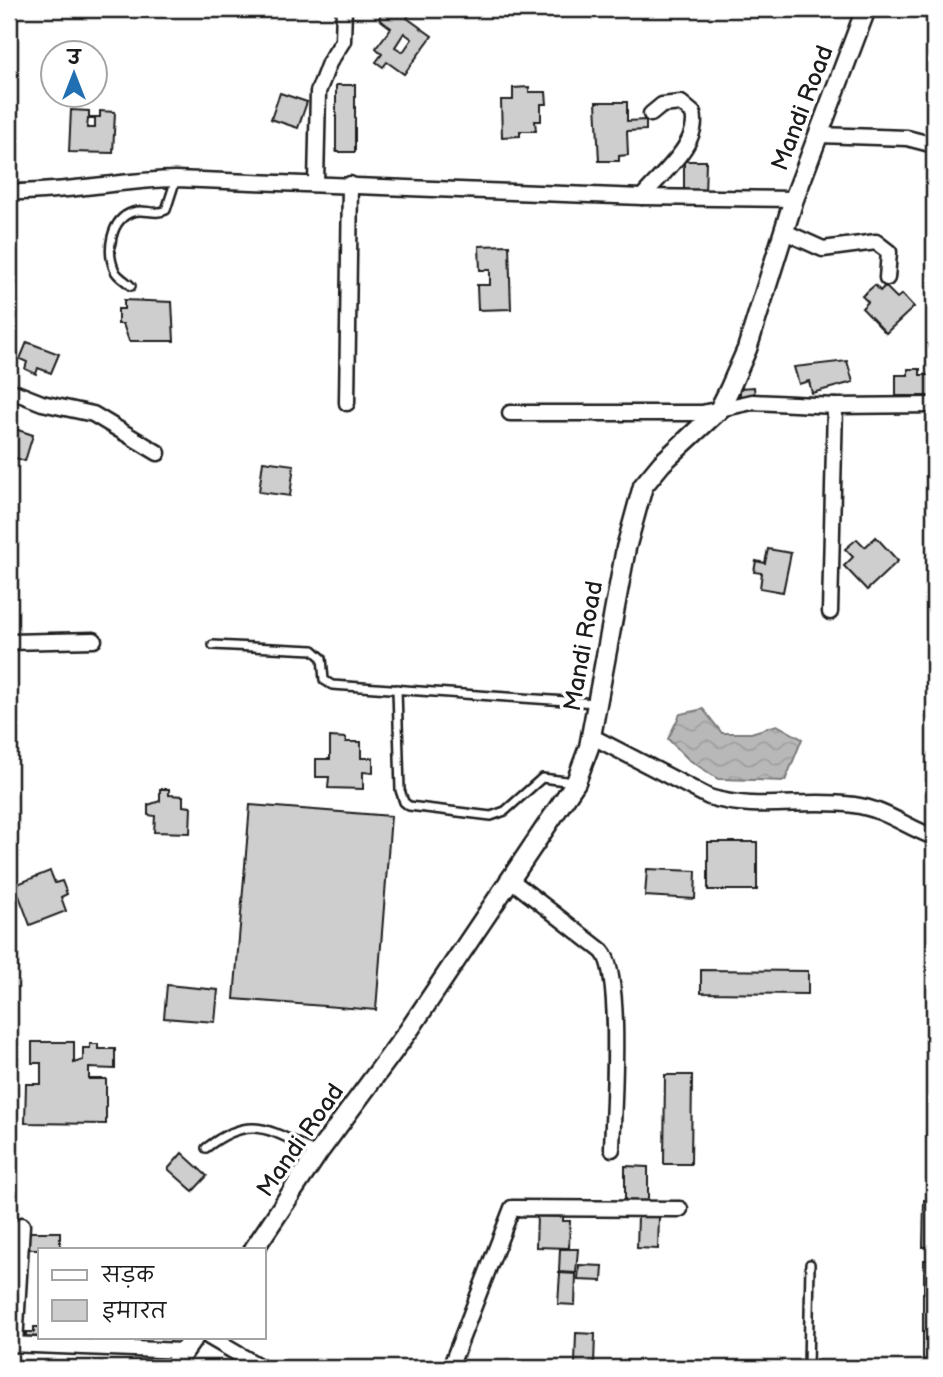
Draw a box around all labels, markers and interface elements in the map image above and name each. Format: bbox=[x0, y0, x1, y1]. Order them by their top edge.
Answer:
north arrow bbox=[38, 38, 108, 108]
street label: Mandi Road bbox=[765, 41, 840, 175]
text: उ bbox=[66, 47, 83, 70]
street label: Mandi Road bbox=[558, 579, 609, 713]
street label: Mandi Road bbox=[251, 1078, 350, 1203]
legend bbox=[38, 1248, 266, 1338]
text: सड़क bbox=[101, 1263, 155, 1288]
text: इमारत bbox=[102, 1299, 168, 1324]

